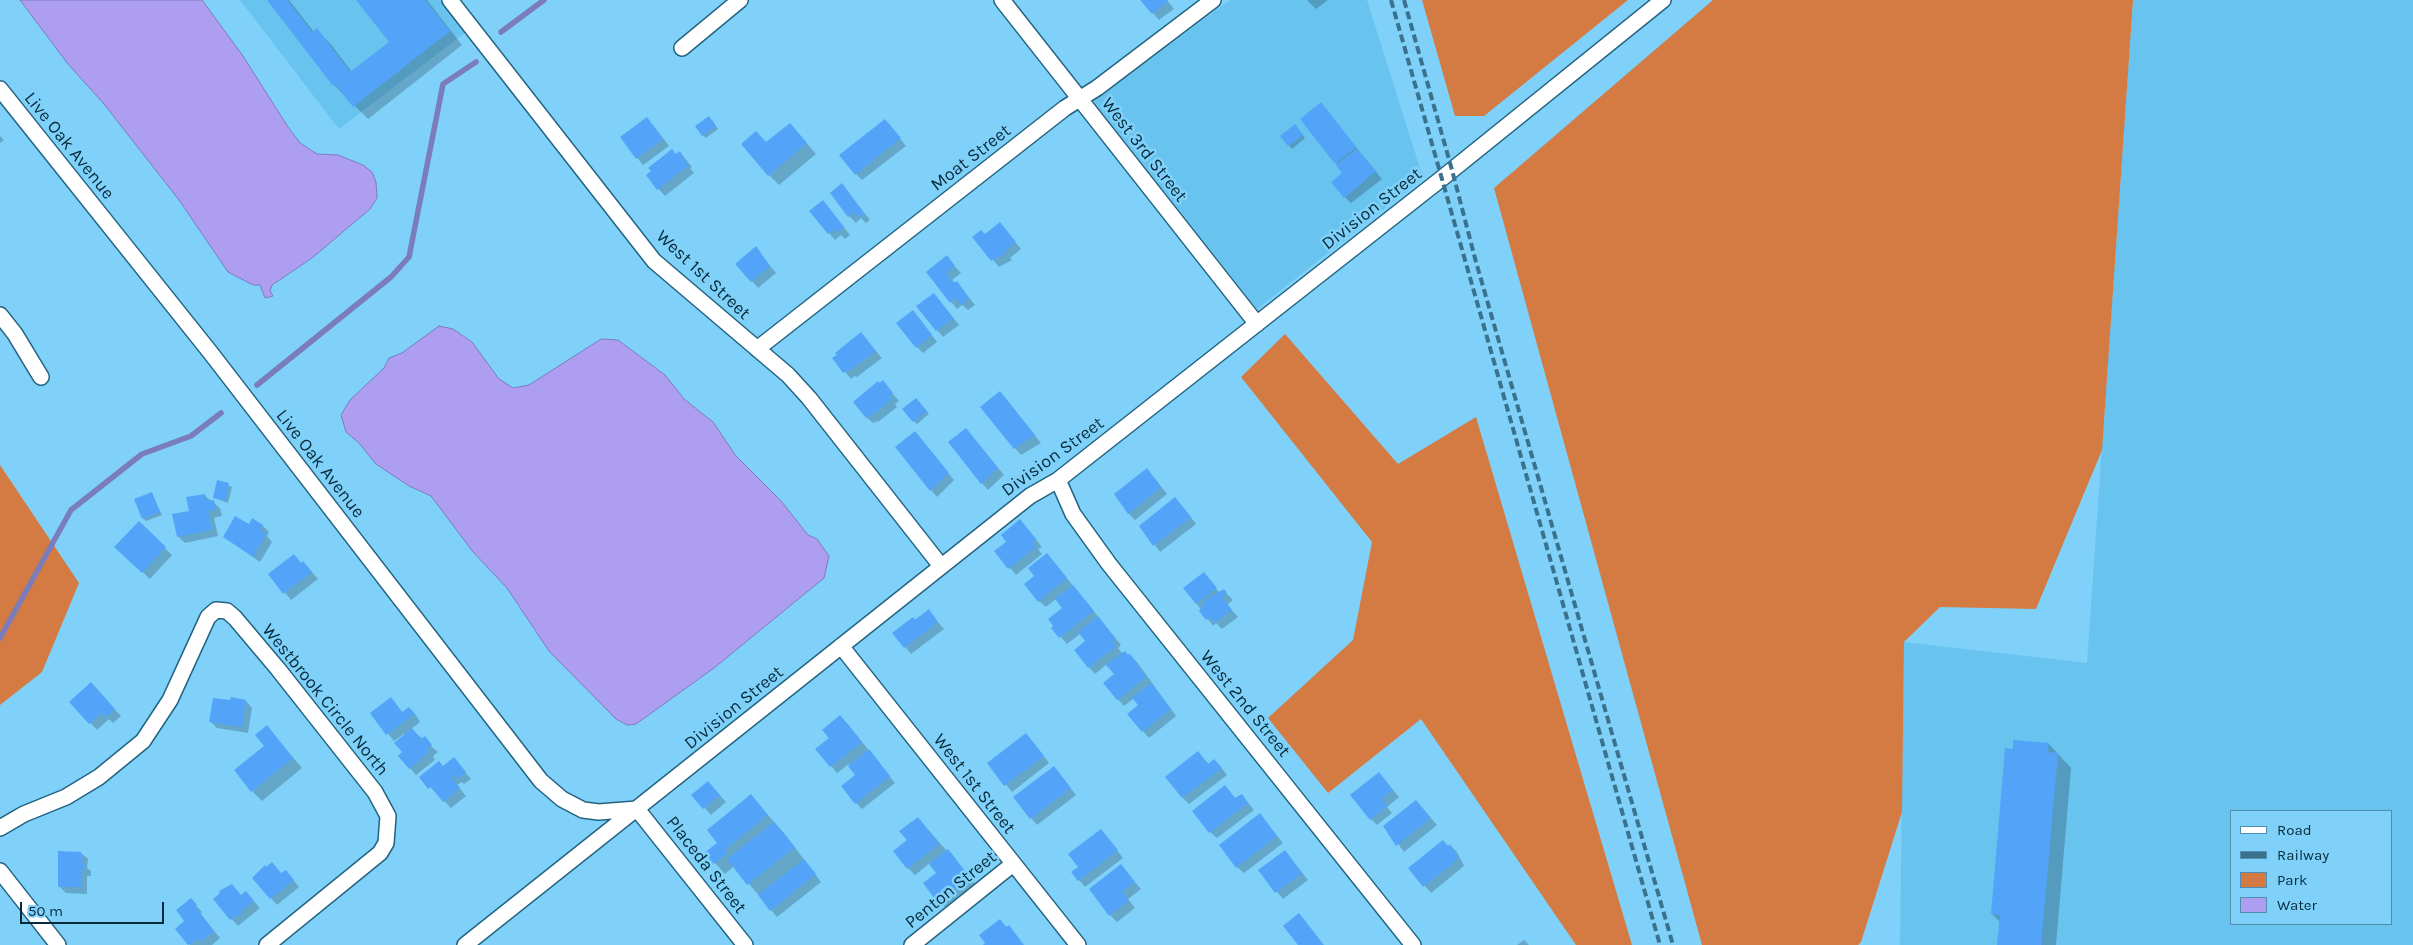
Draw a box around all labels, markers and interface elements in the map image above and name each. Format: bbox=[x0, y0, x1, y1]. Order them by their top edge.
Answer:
street label: Live Oak Avenue bbox=[19, 88, 119, 204]
street label: West 3rd Street bbox=[1096, 93, 1192, 207]
street label: Moat Street bbox=[927, 120, 1015, 196]
street label: Division Street bbox=[1318, 163, 1426, 255]
street label: West 1st Street bbox=[651, 226, 755, 324]
street label: Live Oak Avenue bbox=[271, 406, 369, 522]
street label: Division Street bbox=[998, 413, 1108, 501]
street label: Westbrook Circle North bbox=[257, 620, 393, 780]
street label: West 2nd Street bbox=[1195, 646, 1295, 762]
street label: Division Street bbox=[680, 662, 788, 754]
street label: West 1st Street bbox=[928, 730, 1020, 838]
legend bbox=[2230, 810, 2393, 925]
street label: Placeda Street bbox=[661, 812, 751, 918]
text: Road bbox=[2277, 821, 2312, 839]
text: Railway bbox=[2277, 846, 2329, 864]
street label: Penton Street bbox=[901, 847, 1001, 933]
text: Park bbox=[2277, 871, 2307, 889]
scale bar bbox=[22, 892, 166, 924]
text: Water bbox=[2277, 896, 2317, 914]
text: 50 m bbox=[28, 902, 63, 920]

